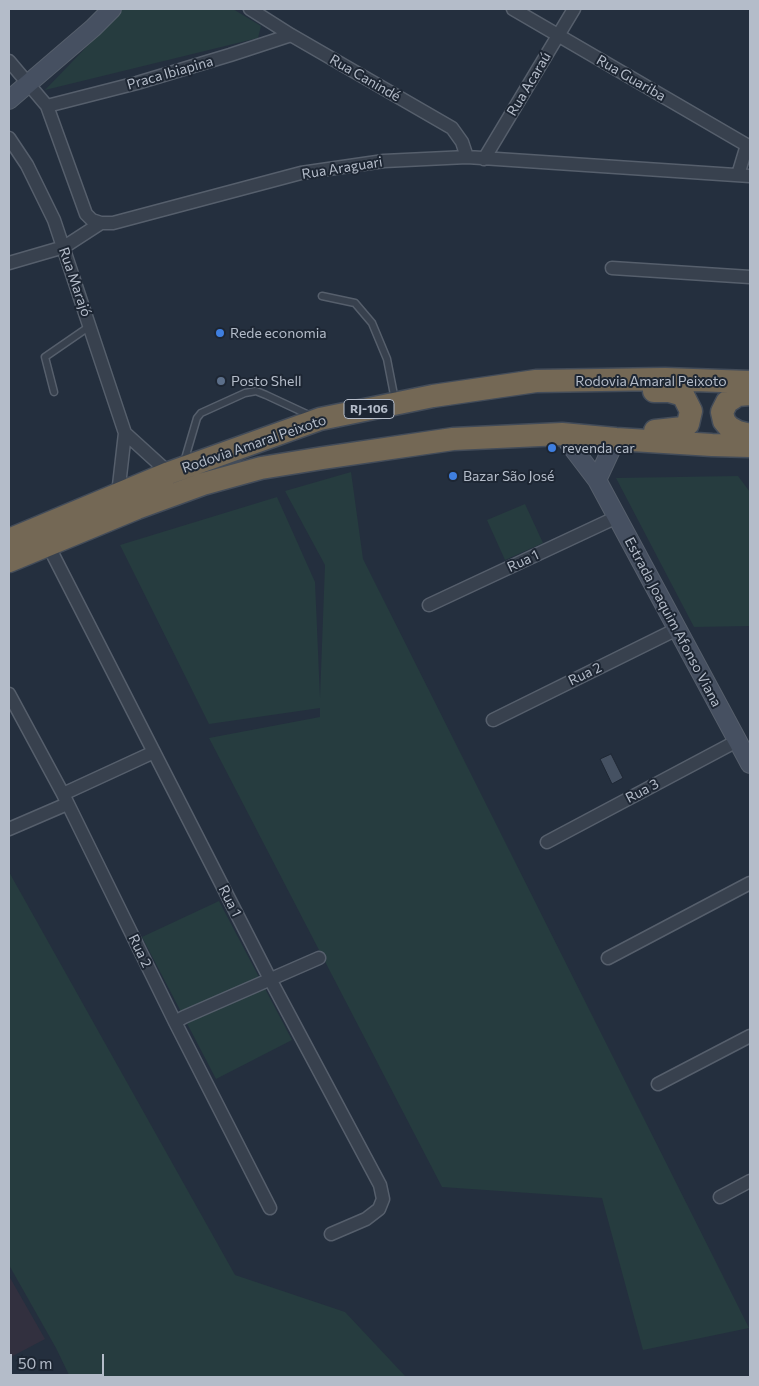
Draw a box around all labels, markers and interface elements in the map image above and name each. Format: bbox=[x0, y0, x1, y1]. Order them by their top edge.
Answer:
street label: Rua Acaraú bbox=[503, 49, 555, 119]
street label: Rua Canindé bbox=[327, 51, 403, 105]
street label: Rua Guariba bbox=[593, 51, 669, 105]
street label: Praca Ibiapina bbox=[125, 53, 215, 93]
street label: Rua Araguari bbox=[300, 153, 384, 183]
street label: Rua Marajó bbox=[55, 245, 95, 319]
place label: Rede economia bbox=[230, 325, 327, 341]
marker: Rede economia bbox=[214, 327, 226, 339]
place label: Posto Shell bbox=[231, 373, 302, 389]
street label: Rodovia Amaral Peixoto bbox=[575, 373, 727, 389]
marker: Posto Shell bbox=[215, 375, 227, 387]
road number: RJ-106 bbox=[344, 399, 394, 418]
street label: Rodovia Amaral Peixoto bbox=[180, 411, 328, 477]
place label: revenda car bbox=[562, 440, 635, 456]
marker: revenda car bbox=[546, 442, 558, 454]
place label: Bazar São José bbox=[463, 468, 554, 484]
marker: Bazar São José bbox=[447, 470, 459, 482]
street label: Estrada Joaquim Afonso Viana bbox=[621, 534, 725, 710]
street label: Rua 1 bbox=[504, 546, 542, 576]
street label: Rua 2 bbox=[566, 659, 604, 689]
street label: Rua 3 bbox=[623, 775, 661, 807]
street label: Rua 1 bbox=[215, 882, 245, 920]
street label: Rua 2 bbox=[125, 932, 155, 970]
scale bar bbox=[12, 1344, 106, 1376]
text: 50 m bbox=[18, 1354, 52, 1372]

